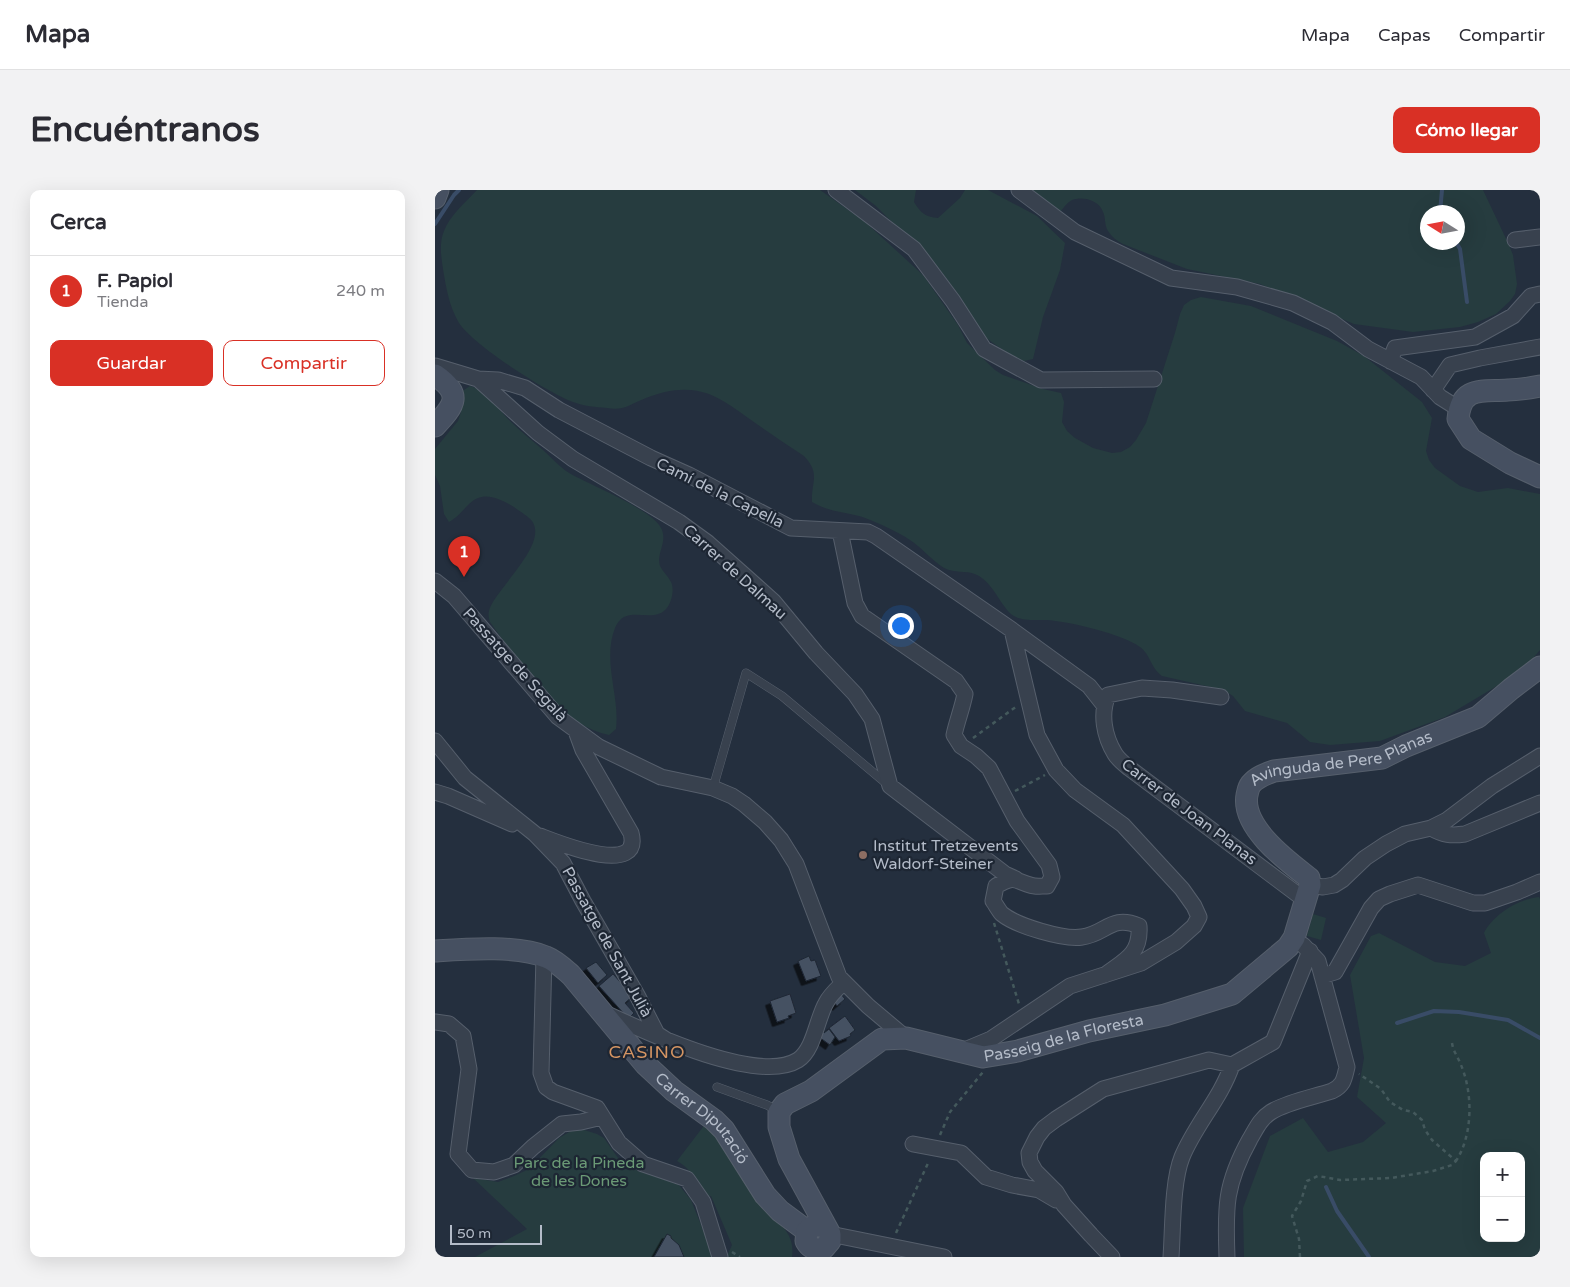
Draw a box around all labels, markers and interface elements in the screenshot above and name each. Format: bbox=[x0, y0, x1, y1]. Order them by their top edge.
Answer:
text: Mapa bbox=[25, 20, 90, 49]
text: Mapa bbox=[1301, 24, 1350, 46]
text: Capas bbox=[1378, 24, 1431, 46]
text: Compartir bbox=[1459, 24, 1545, 46]
button: Cómo llegar bbox=[1393, 107, 1540, 153]
text: Encuéntranos bbox=[30, 109, 260, 151]
north arrow bbox=[1420, 205, 1465, 250]
text: Cerca bbox=[50, 210, 107, 235]
text: F. Papiol bbox=[97, 270, 173, 292]
text: 1 bbox=[61, 281, 71, 301]
text: 240 m bbox=[336, 281, 385, 301]
text: Tienda bbox=[97, 292, 148, 312]
button: Guardar bbox=[50, 340, 213, 386]
button: Compartir bbox=[223, 340, 385, 386]
street label: Camí de la Capella bbox=[653, 453, 787, 533]
street label: Carrer de Dalmau bbox=[679, 520, 791, 624]
pin: 1 bbox=[448, 536, 480, 577]
street label: Passatge de Segalà bbox=[458, 604, 572, 726]
your location bbox=[888, 613, 914, 639]
street label: Avinguda de Pere Planas bbox=[1245, 726, 1435, 791]
street label: Carrer de Joan Planas bbox=[1117, 754, 1261, 870]
place label: Institut Tretzevents Waldorf-Steiner bbox=[873, 836, 1019, 874]
marker: Institut Tretzevents Waldorf-Steiner bbox=[857, 849, 869, 861]
street label: Passatge de Sant Julià bbox=[557, 863, 657, 1021]
street label: Passeig de la Floresta bbox=[982, 1010, 1145, 1067]
district label: CASINO bbox=[608, 1041, 686, 1063]
street label: Carrer Diputació bbox=[651, 1068, 753, 1168]
map controls bbox=[1480, 1152, 1525, 1242]
button: + bbox=[1480, 1152, 1525, 1197]
park label: Parc de la Pineda de les Dones bbox=[514, 1153, 644, 1191]
button: − bbox=[1480, 1197, 1525, 1242]
scale bar bbox=[450, 1222, 543, 1245]
text: 50 m bbox=[457, 1225, 491, 1242]

